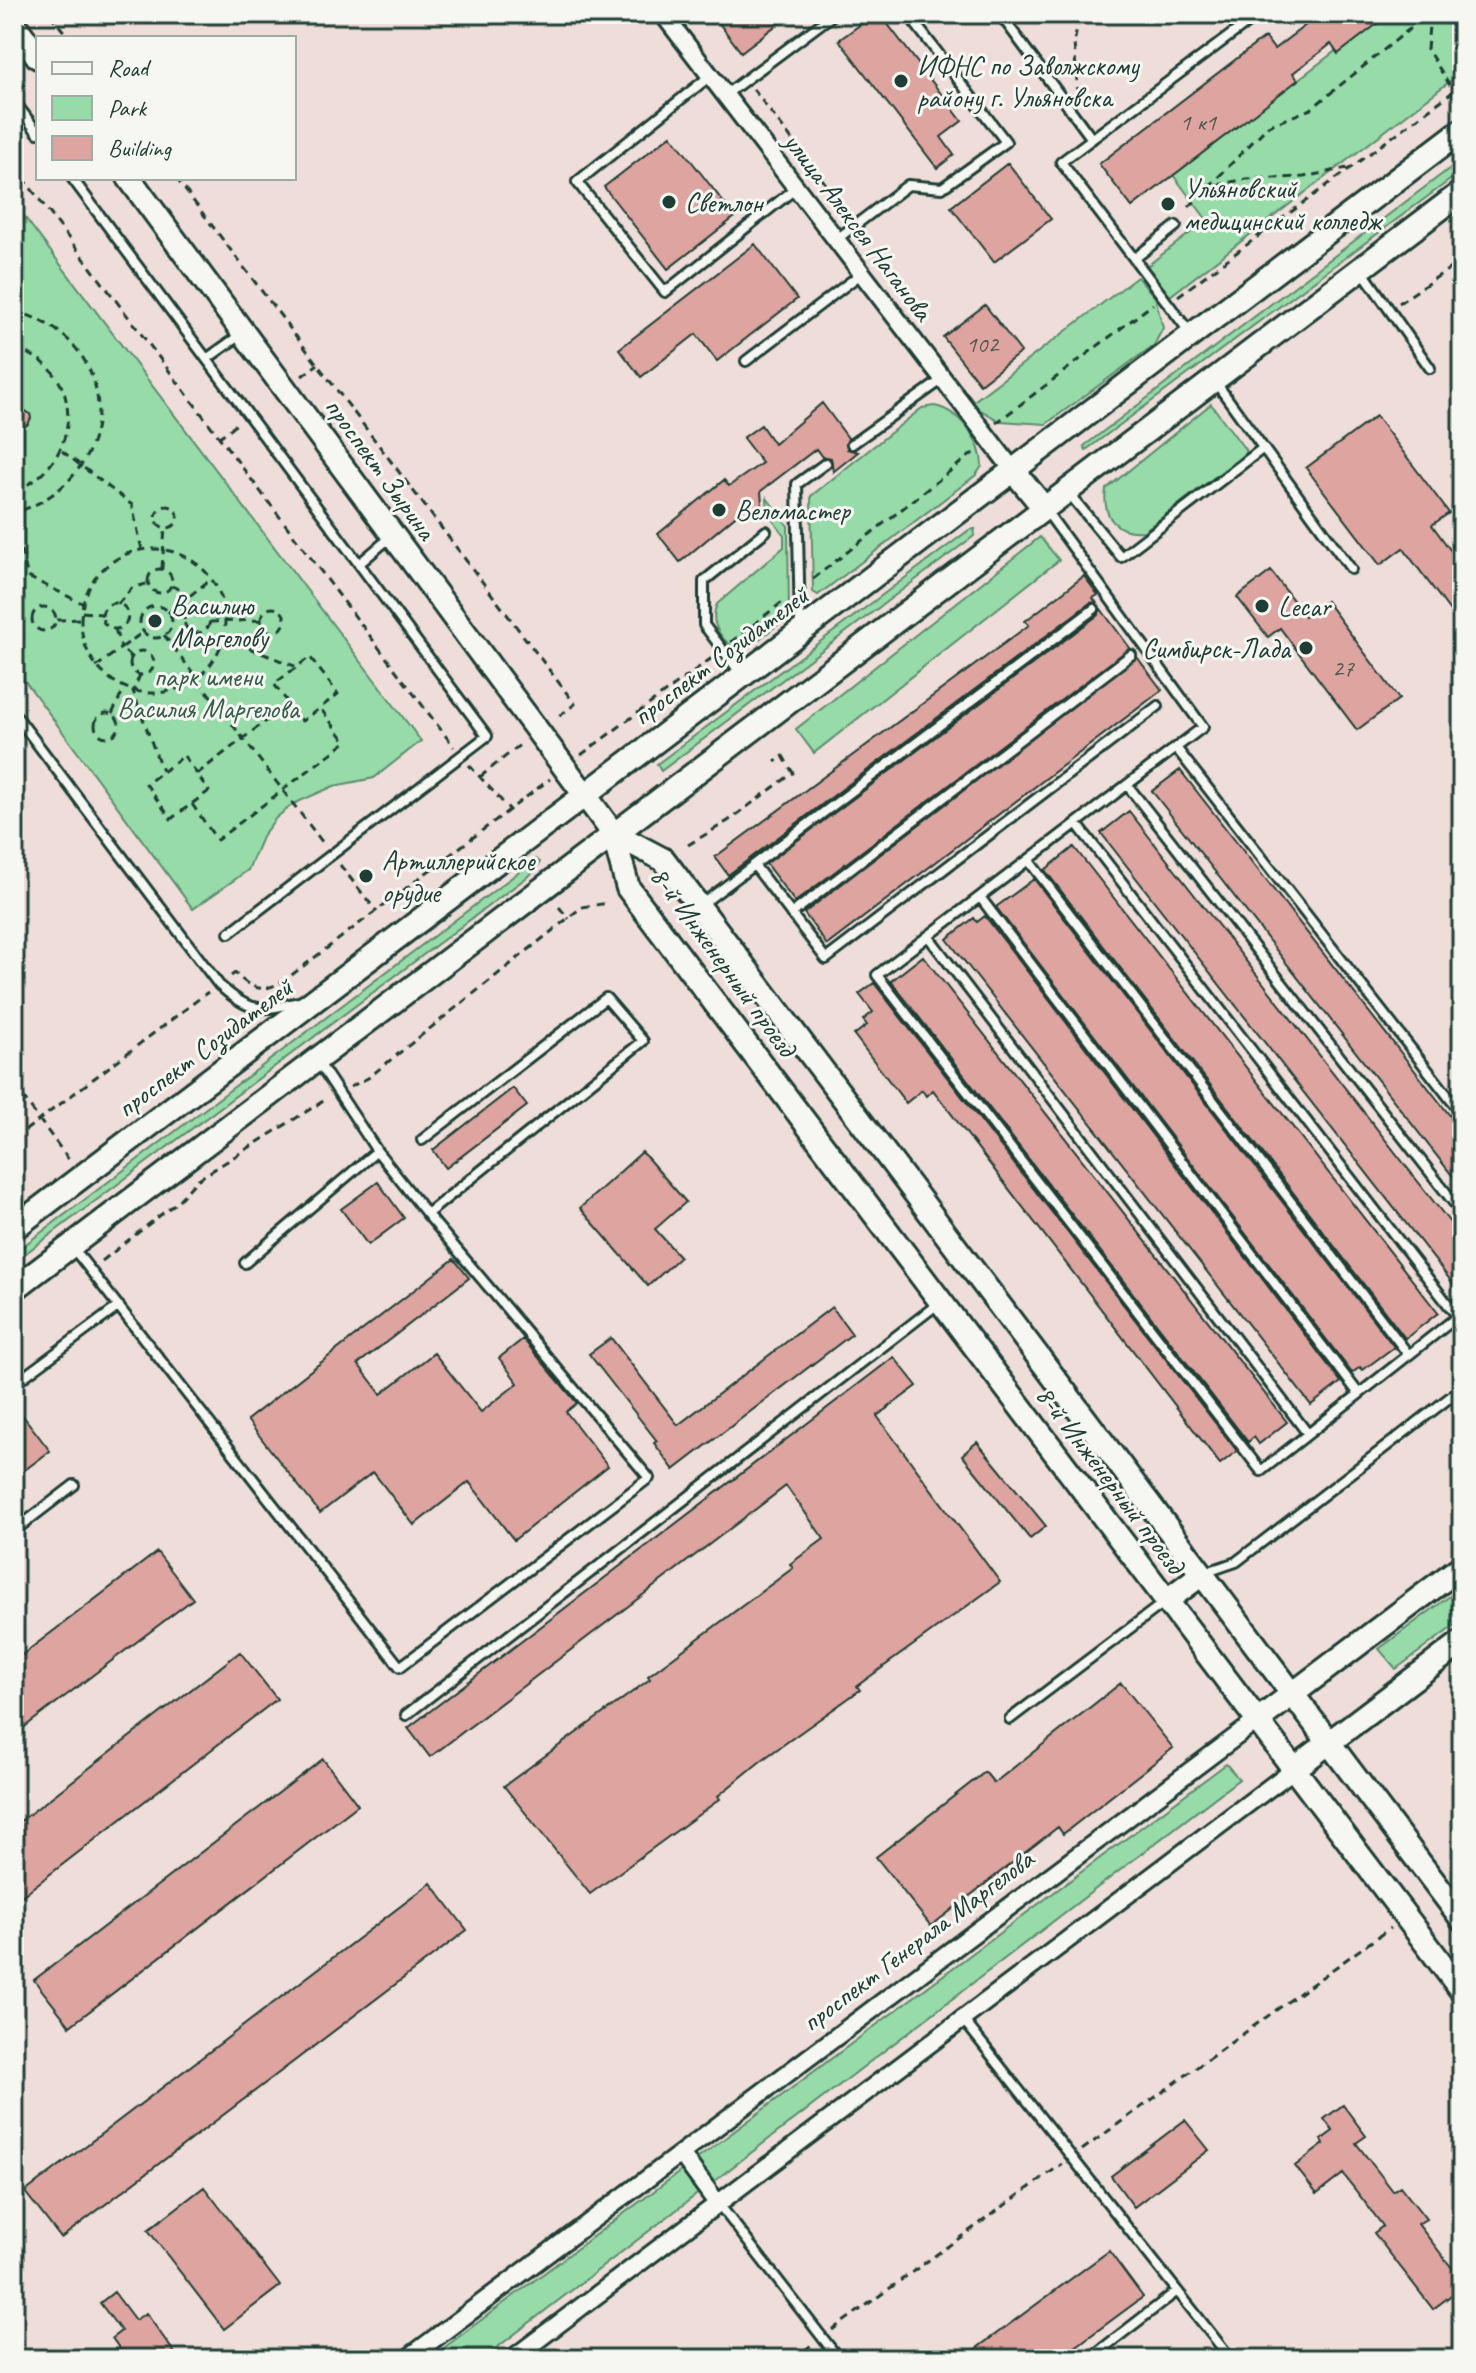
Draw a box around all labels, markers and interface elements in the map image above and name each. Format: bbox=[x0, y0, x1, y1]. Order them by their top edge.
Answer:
legend bbox=[36, 36, 296, 180]
place label: ИФНС по Заволжскому району г. Ульяновска bbox=[917, 48, 1141, 115]
text: Road bbox=[108, 53, 152, 83]
marker: ИФНС по Заволжскому району г. Ульяновска bbox=[892, 72, 910, 90]
text: Park bbox=[108, 93, 148, 123]
house number: 1 к1 bbox=[1180, 107, 1217, 137]
street label: улица Алексея Наганова bbox=[775, 124, 942, 329]
text: Building bbox=[108, 133, 173, 163]
place label: Ульяновский медицинский колледж bbox=[1184, 171, 1384, 238]
place label: Светлон bbox=[685, 185, 764, 220]
marker: Светлон bbox=[660, 193, 678, 211]
marker: Ульяновский медицинский колледж bbox=[1159, 195, 1177, 213]
house number: 102 bbox=[966, 329, 1000, 359]
street label: проспект Зырина bbox=[317, 390, 445, 548]
place label: Веломастер bbox=[735, 493, 851, 528]
marker: Веломастер bbox=[710, 501, 728, 519]
street label: проспект Созидателей bbox=[625, 577, 817, 734]
place label: Василию Маргелову bbox=[171, 588, 270, 655]
place label: Lecar bbox=[1278, 589, 1332, 624]
marker: Lecar bbox=[1253, 597, 1271, 615]
marker: Василию Маргелову bbox=[146, 612, 164, 630]
place label: Симбирск-Лада bbox=[1142, 631, 1292, 666]
marker: Симбирск-Лада bbox=[1297, 639, 1315, 657]
house number: 27 bbox=[1332, 653, 1355, 683]
park label: парк имени Василия Маргелова bbox=[117, 659, 300, 726]
place label: Артиллерийское орудие bbox=[382, 843, 536, 910]
street label: 8-й Инженерный проезд bbox=[643, 859, 806, 1066]
marker: Артиллерийское орудие bbox=[357, 867, 375, 885]
street label: проспект Созидателей bbox=[109, 969, 301, 1126]
street label: 8-й Инженерный проезд bbox=[1028, 1378, 1195, 1583]
street label: проспект Генерала Маргелова bbox=[794, 1841, 1042, 2039]

